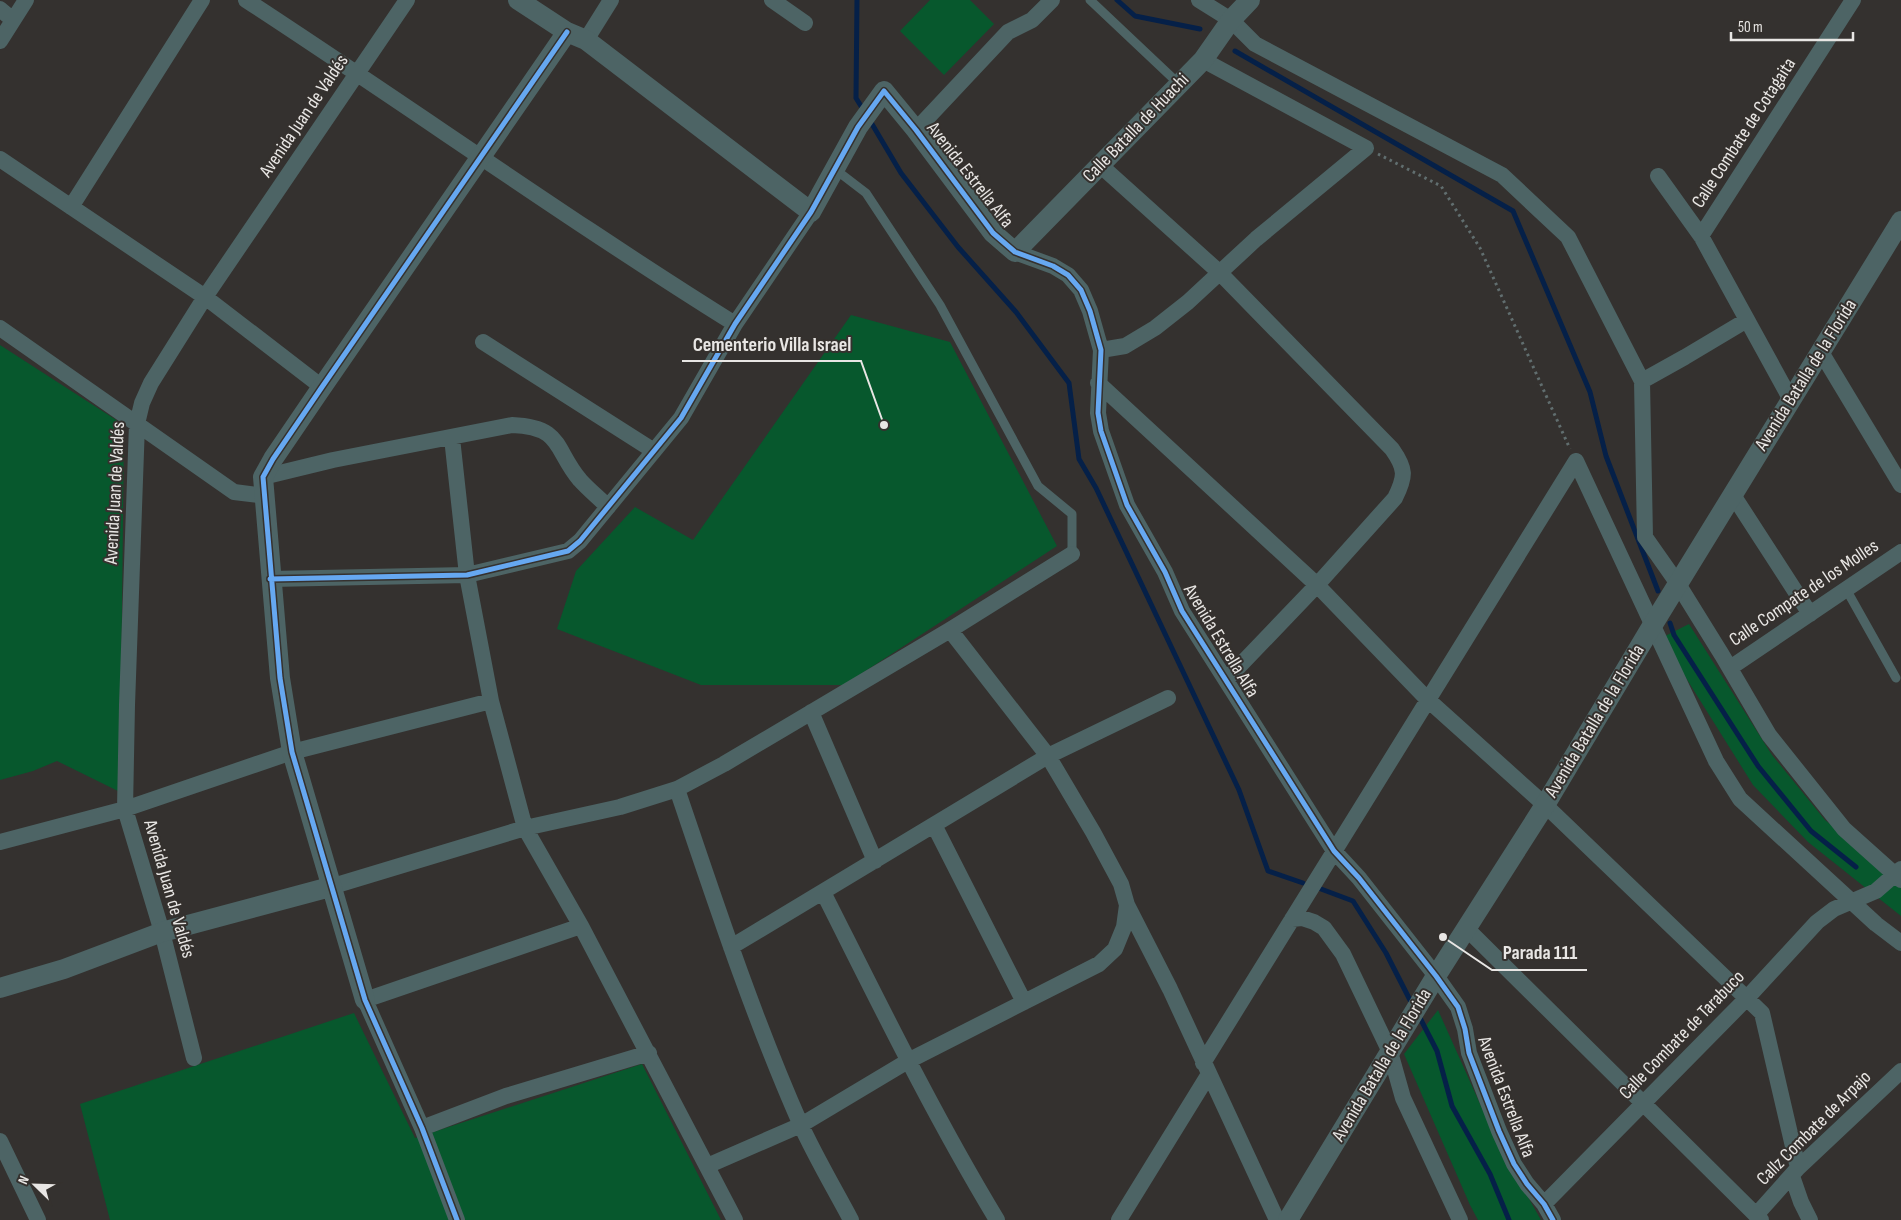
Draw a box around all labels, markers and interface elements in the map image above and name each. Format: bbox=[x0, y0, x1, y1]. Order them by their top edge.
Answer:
scale bar bbox=[1731, 10, 1854, 42]
text: 50 m bbox=[1738, 18, 1763, 37]
street label: Avenida Juan de Valdés bbox=[254, 50, 354, 182]
street label: Calle Combate de Cotagaita bbox=[1687, 54, 1801, 212]
street label: Calle Batalla de Huachi bbox=[1078, 69, 1194, 187]
street label: Avenida Estrella Alfa bbox=[921, 117, 1018, 232]
street label: Avenida Batalla de la Florida bbox=[1750, 295, 1862, 456]
callout: Cementerio Villa Israel bbox=[682, 326, 861, 361]
text: Cementerio Villa Israel bbox=[693, 333, 851, 357]
street label: Avenida Juan de Valdés bbox=[100, 421, 130, 566]
street label: Calle Compate de los Molles bbox=[1725, 534, 1883, 651]
street label: Avenida Estrella Alfa bbox=[1178, 579, 1264, 702]
street label: Avenida Batalla de la Florida bbox=[1540, 640, 1650, 802]
street label: Avenida Juan de Valdés bbox=[138, 816, 200, 961]
callout: Parada 111 bbox=[1492, 935, 1587, 970]
text: Parada 111 bbox=[1503, 941, 1577, 965]
street label: Calle Combate de Tarabuco bbox=[1614, 966, 1750, 1104]
street label: Avenida Batalla de la Florida bbox=[1327, 984, 1437, 1146]
street label: Avenida Estrella Alfa bbox=[1472, 1032, 1540, 1161]
street label: Callz Combate de Arpajo bbox=[1752, 1066, 1876, 1190]
north arrow bbox=[10, 1160, 60, 1210]
text: N bbox=[14, 1173, 33, 1187]

